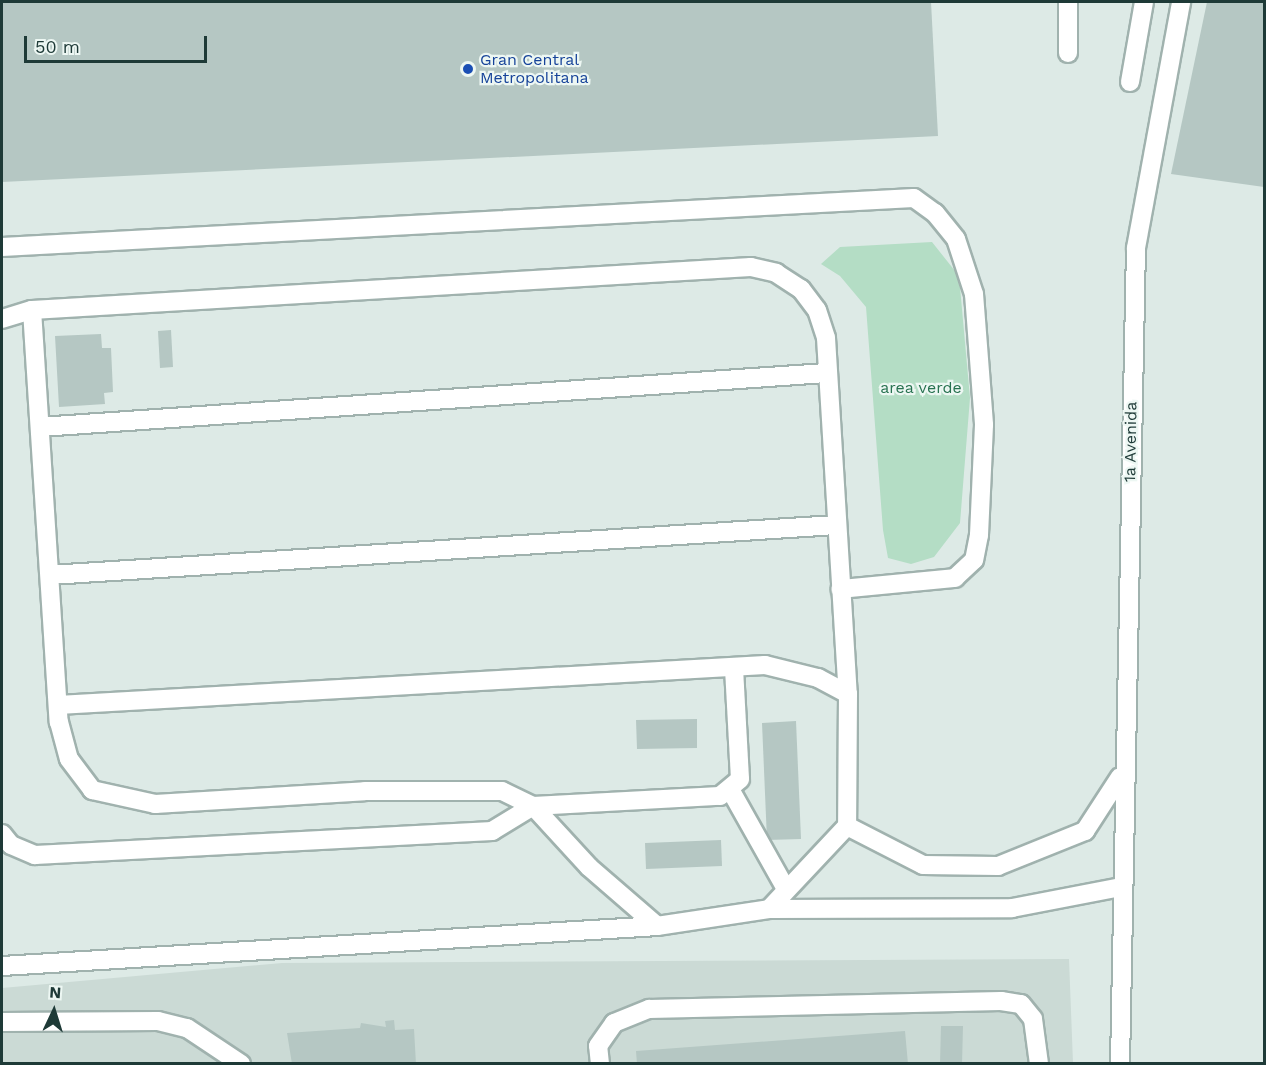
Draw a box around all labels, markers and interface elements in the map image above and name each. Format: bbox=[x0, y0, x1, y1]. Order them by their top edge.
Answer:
scale bar bbox=[27, 24, 210, 62]
text: 50 m bbox=[35, 36, 80, 57]
place label: Gran Central Metropolitana bbox=[480, 50, 589, 88]
marker: Gran Central Metropolitana bbox=[461, 62, 475, 76]
park label: area verde bbox=[880, 378, 962, 398]
street label: 1a Avenida bbox=[1121, 401, 1141, 483]
north arrow bbox=[24, 981, 84, 1041]
text: N bbox=[49, 983, 62, 1002]

